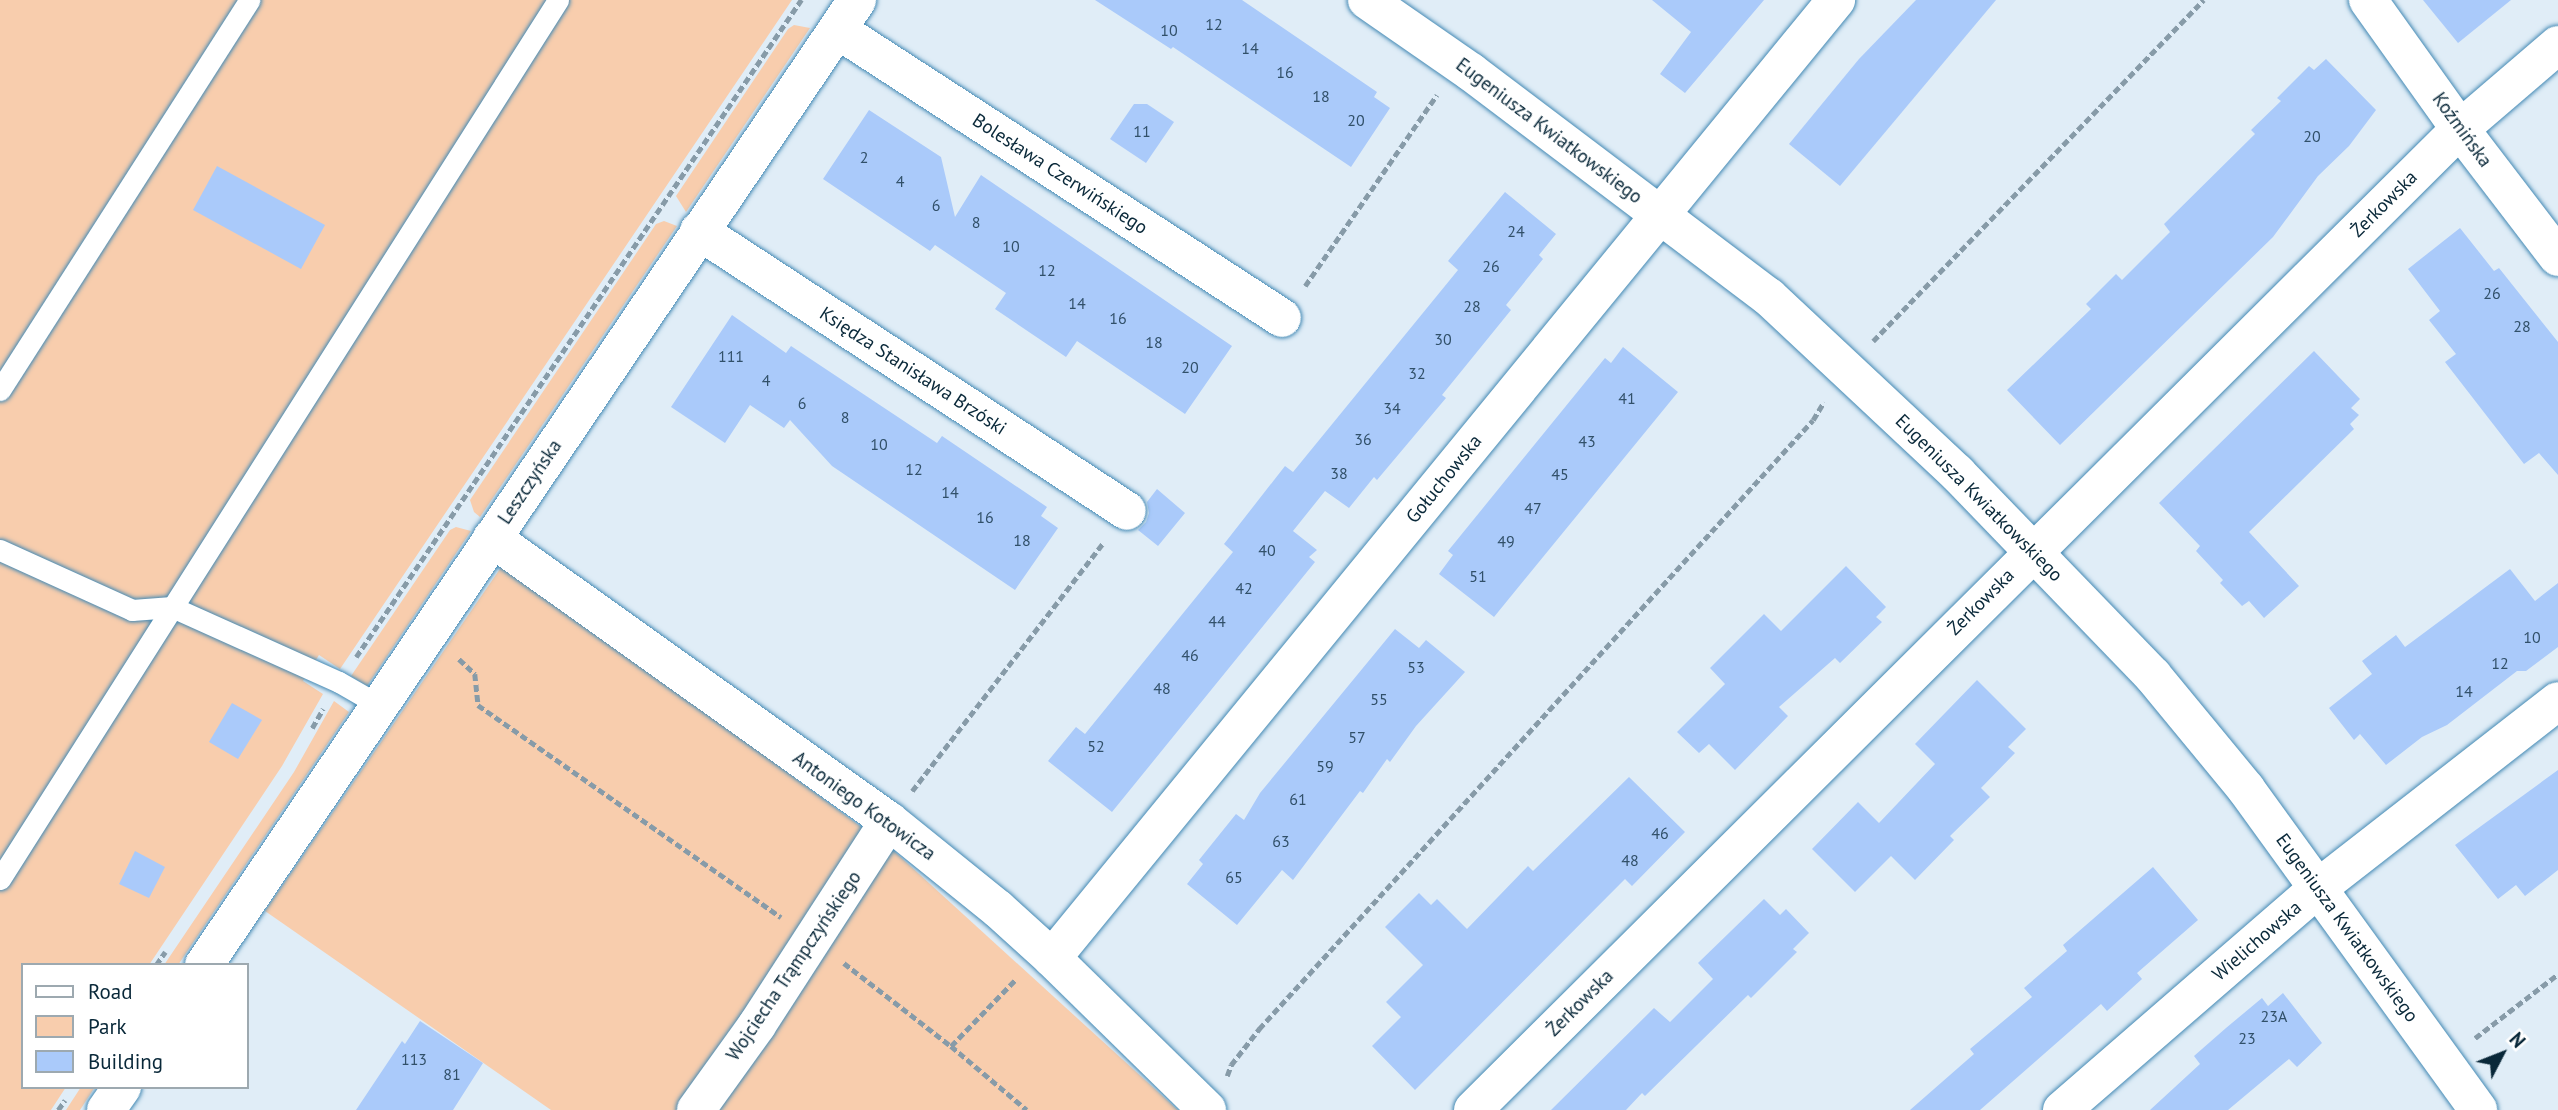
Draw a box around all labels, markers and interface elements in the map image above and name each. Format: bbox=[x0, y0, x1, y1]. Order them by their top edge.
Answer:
house number: 12 bbox=[1205, 14, 1223, 34]
house number: 10 bbox=[1160, 20, 1178, 40]
house number: 14 bbox=[1241, 38, 1259, 58]
street label: Eugeniusza Kwiatkowskiego bbox=[1451, 53, 1647, 209]
house number: 16 bbox=[1276, 62, 1294, 82]
house number: 18 bbox=[1312, 86, 1330, 106]
street label: Koźmińska bbox=[2427, 88, 2497, 172]
street label: Bolesława Czerwińskiego bbox=[968, 109, 1152, 239]
house number: 20 bbox=[1347, 110, 1365, 130]
house number: 11 bbox=[1133, 121, 1151, 141]
house number: 20 bbox=[2303, 126, 2321, 146]
house number: 2 bbox=[860, 147, 868, 167]
street label: Żerkowska bbox=[2346, 166, 2422, 242]
house number: 4 bbox=[896, 171, 904, 191]
house number: 6 bbox=[932, 195, 940, 215]
house number: 8 bbox=[972, 212, 980, 232]
house number: 24 bbox=[1507, 221, 1525, 241]
house number: 10 bbox=[1002, 236, 1020, 256]
house number: 26 bbox=[1482, 256, 1500, 276]
house number: 12 bbox=[1038, 260, 1056, 280]
house number: 26 bbox=[2483, 283, 2501, 303]
house number: 14 bbox=[1068, 293, 1086, 313]
house number: 28 bbox=[1463, 296, 1481, 316]
street label: Księdza Stanisława Brzóski bbox=[815, 302, 1011, 440]
house number: 16 bbox=[1109, 308, 1127, 328]
house number: 28 bbox=[2513, 316, 2531, 336]
house number: 30 bbox=[1434, 329, 1452, 349]
house number: 18 bbox=[1145, 332, 1163, 352]
house number: 111 bbox=[718, 346, 744, 366]
house number: 20 bbox=[1181, 357, 1199, 377]
house number: 32 bbox=[1408, 363, 1426, 383]
house number: 4 bbox=[762, 370, 770, 390]
house number: 41 bbox=[1618, 388, 1636, 408]
house number: 6 bbox=[798, 393, 806, 413]
house number: 34 bbox=[1383, 398, 1401, 418]
house number: 8 bbox=[841, 407, 849, 427]
street label: Eugeniusza Kwiatkowskiego bbox=[1891, 410, 2067, 586]
house number: 36 bbox=[1354, 429, 1372, 449]
street label: Gołuchowska bbox=[1401, 430, 1487, 528]
house number: 43 bbox=[1578, 431, 1596, 451]
house number: 10 bbox=[870, 434, 888, 454]
street label: Leszczyńska bbox=[493, 435, 567, 529]
house number: 12 bbox=[905, 459, 923, 479]
house number: 38 bbox=[1330, 463, 1348, 483]
house number: 45 bbox=[1551, 464, 1569, 484]
house number: 14 bbox=[941, 482, 959, 502]
house number: 47 bbox=[1524, 498, 1542, 518]
house number: 16 bbox=[976, 507, 994, 527]
house number: 18 bbox=[1013, 530, 1031, 550]
house number: 49 bbox=[1497, 531, 1515, 551]
house number: 40 bbox=[1258, 540, 1276, 560]
street label: Żerkowska bbox=[1943, 564, 2019, 640]
house number: 51 bbox=[1469, 566, 1487, 586]
house number: 42 bbox=[1235, 578, 1253, 598]
house number: 44 bbox=[1208, 611, 1226, 631]
house number: 10 bbox=[2523, 627, 2541, 647]
house number: 46 bbox=[1181, 645, 1199, 665]
house number: 12 bbox=[2491, 653, 2509, 673]
house number: 53 bbox=[1407, 657, 1425, 677]
house number: 48 bbox=[1153, 678, 1171, 698]
house number: 14 bbox=[2455, 681, 2473, 701]
house number: 55 bbox=[1370, 689, 1388, 709]
house number: 57 bbox=[1348, 727, 1366, 747]
house number: 52 bbox=[1087, 736, 1105, 756]
street label: Antoniego Kotowicza bbox=[788, 747, 940, 865]
house number: 59 bbox=[1316, 756, 1334, 776]
house number: 61 bbox=[1289, 789, 1307, 809]
house number: 46 bbox=[1651, 823, 1669, 843]
street label: Eugeniusza Kwiatkowskiego bbox=[2271, 829, 2423, 1027]
house number: 63 bbox=[1272, 831, 1290, 851]
house number: 48 bbox=[1621, 850, 1639, 870]
street label: Wojciecha Trąmpczyńskiego bbox=[722, 866, 866, 1066]
house number: 65 bbox=[1225, 867, 1243, 887]
street label: Wielichowska bbox=[2208, 896, 2306, 986]
legend bbox=[21, 963, 248, 1089]
street label: Żerkowska bbox=[1542, 965, 1618, 1041]
text: Road bbox=[88, 978, 132, 1005]
house number: 23A bbox=[2261, 1006, 2287, 1026]
text: Park bbox=[88, 1013, 127, 1040]
north arrow bbox=[2467, 1019, 2537, 1089]
text: N bbox=[2505, 1027, 2531, 1053]
house number: 23 bbox=[2238, 1028, 2256, 1048]
text: Building bbox=[88, 1048, 163, 1075]
house number: 113 bbox=[401, 1049, 427, 1069]
house number: 81 bbox=[443, 1064, 461, 1084]

